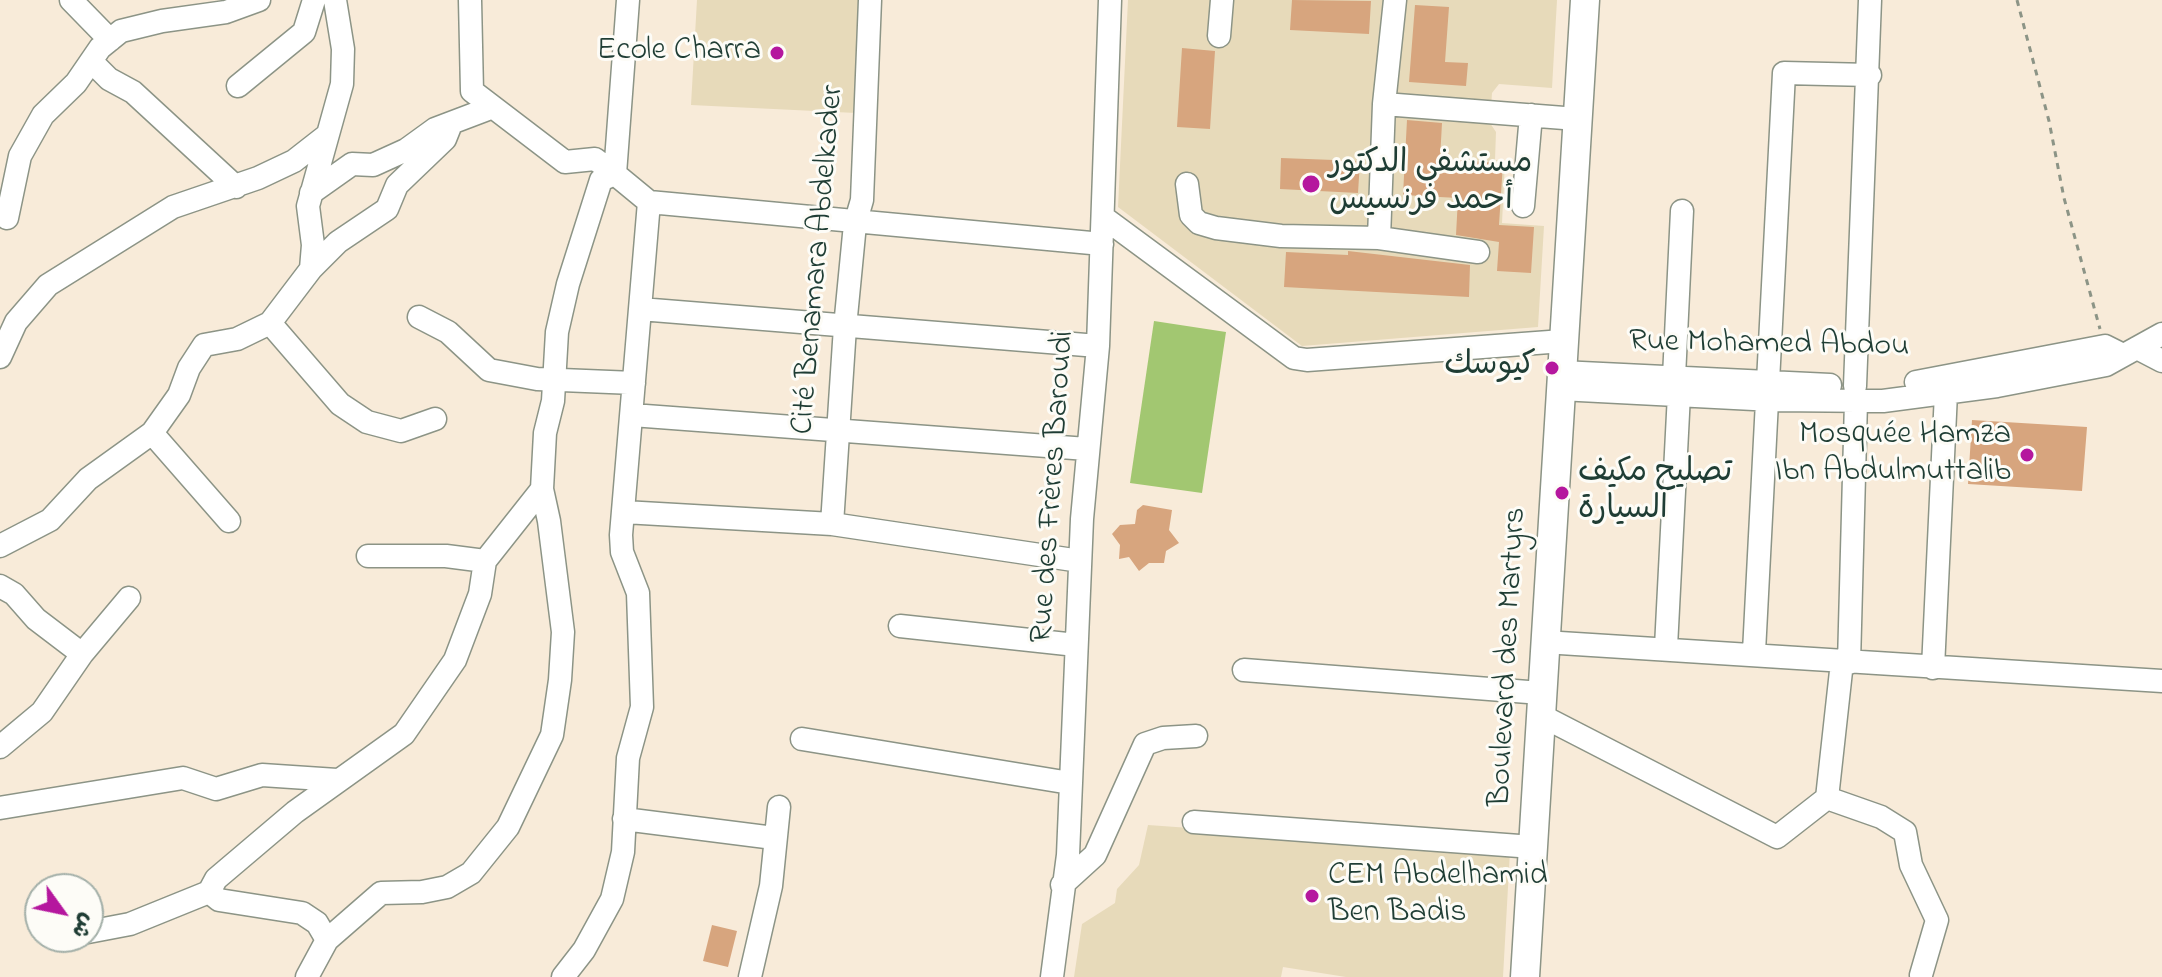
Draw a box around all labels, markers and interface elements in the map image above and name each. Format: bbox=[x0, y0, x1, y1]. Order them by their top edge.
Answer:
place label: Ecole Charra bbox=[597, 34, 761, 72]
marker: Ecole Charra bbox=[768, 44, 786, 62]
street label: Cité Benamara Abdelkader bbox=[786, 84, 854, 436]
place label: مستشفى الدكتور أحمد فرنسيس bbox=[1329, 147, 1532, 222]
marker: مستشفى الدكتور أحمد فرنسيس bbox=[1300, 173, 1322, 195]
street label: Rue Mohamed Abdou bbox=[1628, 324, 1910, 368]
street label: Rue des Frères Baroudi bbox=[1025, 329, 1085, 645]
place label: كيوسك bbox=[1444, 349, 1536, 387]
marker: كيوسك bbox=[1543, 359, 1561, 377]
place label: Mosquée Hamza Ibn Abdulmuttalib bbox=[1775, 418, 2011, 493]
marker: Mosquée Hamza Ibn Abdulmuttalib bbox=[2018, 446, 2036, 464]
place label: تصليح مكيف السيارة bbox=[1578, 456, 1732, 531]
marker: تصليح مكيف السيارة bbox=[1553, 484, 1571, 502]
street label: Boulevard des Martyrs bbox=[1483, 506, 1537, 808]
place label: CEM Abdelhamid Ben Badis bbox=[1328, 859, 1548, 934]
north arrow bbox=[24, 873, 104, 953]
marker: CEM Abdelhamid Ben Badis bbox=[1303, 887, 1321, 905]
text: ش bbox=[62, 906, 102, 944]

